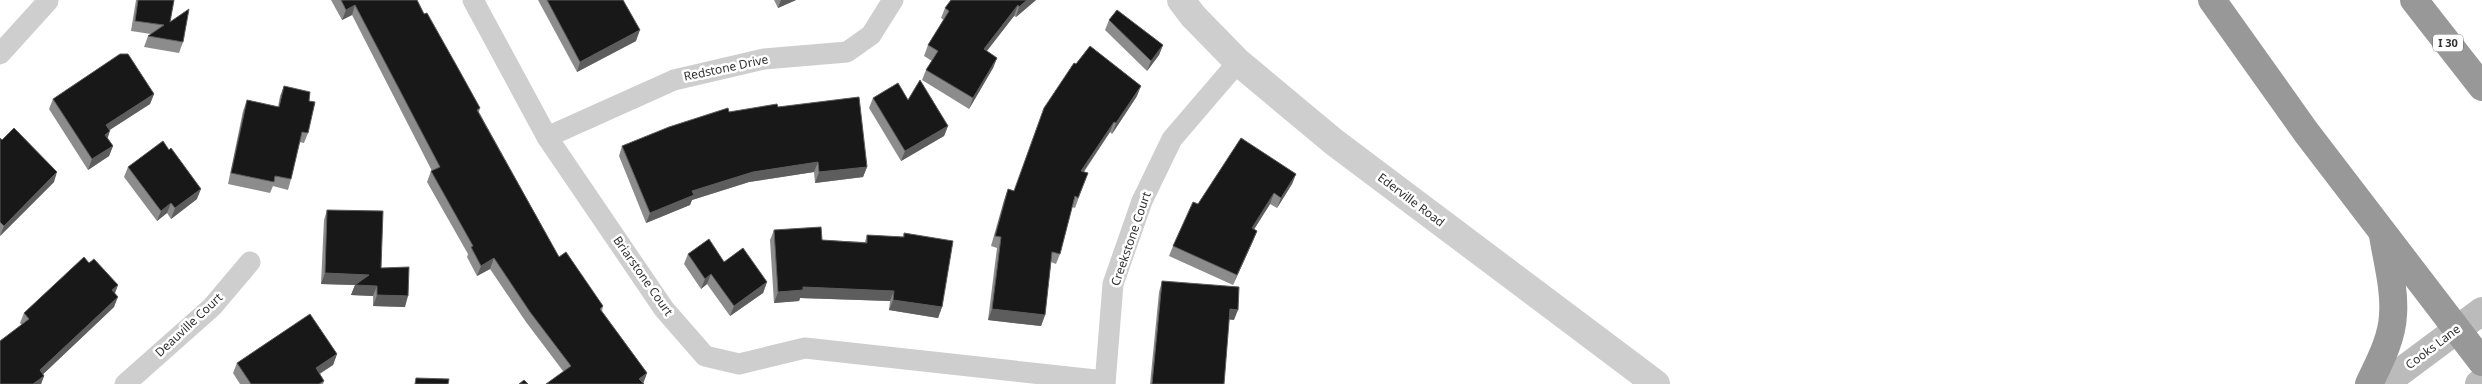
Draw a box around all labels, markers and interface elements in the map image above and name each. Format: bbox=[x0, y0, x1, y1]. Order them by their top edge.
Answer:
road number: I 30 bbox=[2433, 34, 2463, 52]
street label: Redstone Drive bbox=[682, 50, 770, 85]
street label: Ederville Road bbox=[1374, 169, 1448, 230]
street label: Creekstone Court bbox=[1106, 189, 1155, 288]
street label: Briarstone Court bbox=[610, 232, 678, 320]
street label: Deauville Court bbox=[151, 288, 227, 360]
street label: Cooks Lane bbox=[2402, 320, 2464, 373]

